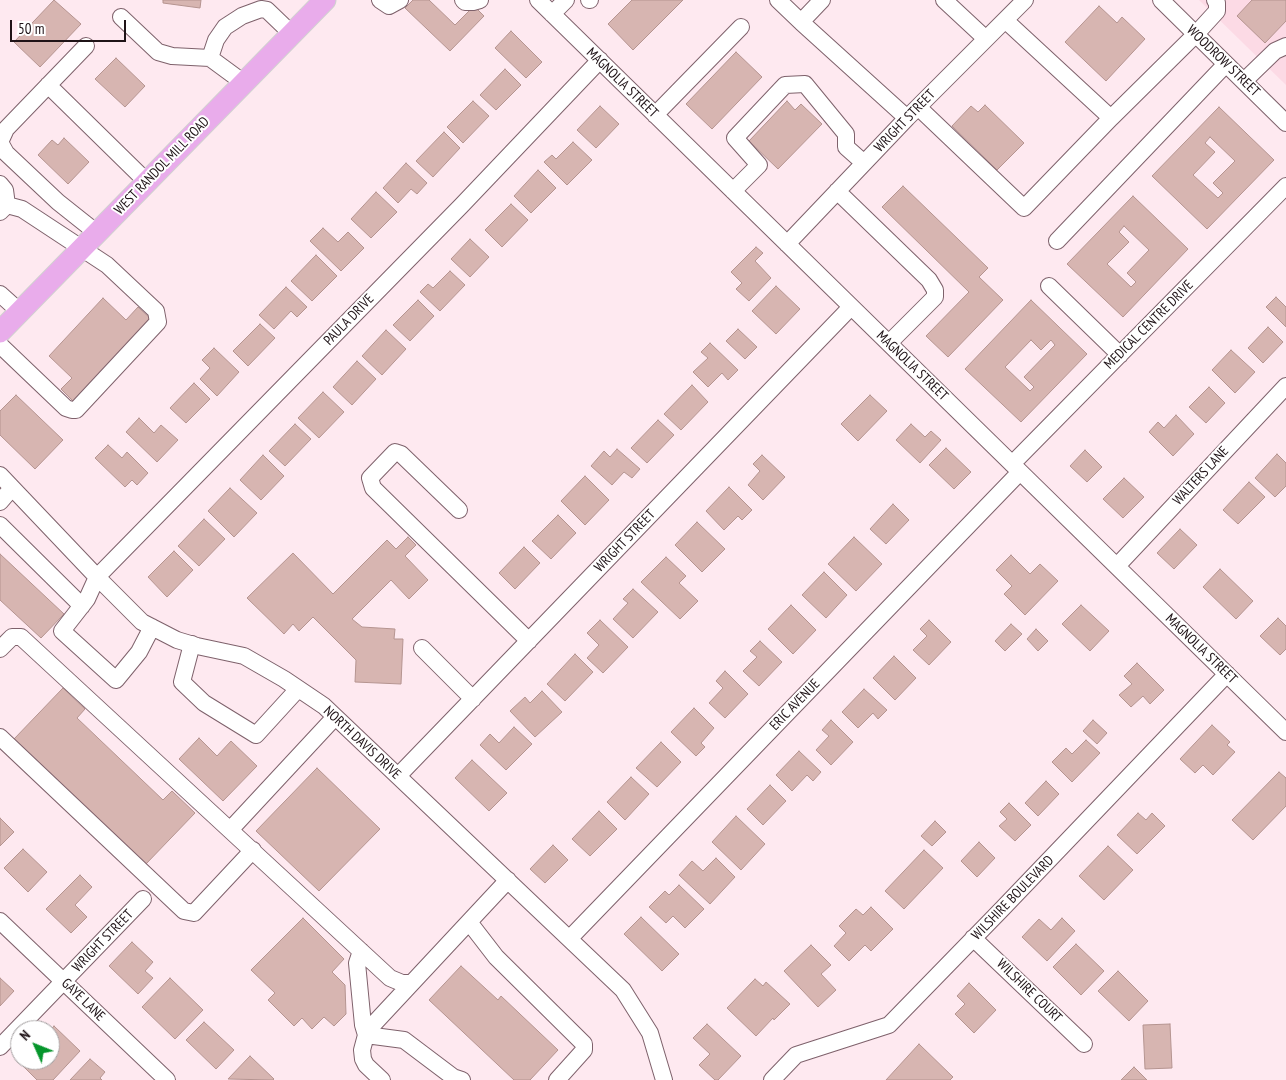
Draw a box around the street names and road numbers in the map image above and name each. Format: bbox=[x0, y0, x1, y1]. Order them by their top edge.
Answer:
street label: WOODROW STREET bbox=[1183, 22, 1263, 100]
street label: MAGNOLIA STREET bbox=[583, 45, 661, 121]
street label: WRIGHT STREET bbox=[871, 86, 939, 156]
street label: WEST RANDOL MILL ROAD bbox=[111, 114, 213, 218]
street label: MEDICAL CENTRE DRIVE bbox=[1101, 277, 1197, 373]
street label: PAULA DRIVE bbox=[320, 291, 378, 349]
street label: MAGNOLIA STREET bbox=[873, 328, 951, 404]
street label: WALTERS LANE bbox=[1170, 443, 1232, 509]
street label: WRIGHT STREET bbox=[591, 506, 659, 576]
street label: MAGNOLIA STREET bbox=[1162, 611, 1240, 687]
street label: ERIC AVENUE bbox=[766, 676, 824, 734]
street label: NORTH DAVIS DRIVE bbox=[320, 703, 404, 783]
street label: WILSHIRE BOULEVARD bbox=[968, 852, 1058, 944]
street label: WRIGHT STREET bbox=[69, 906, 137, 976]
street label: WILSHIRE COURT bbox=[993, 956, 1065, 1026]
street label: GAYE LANE bbox=[58, 975, 108, 1025]

